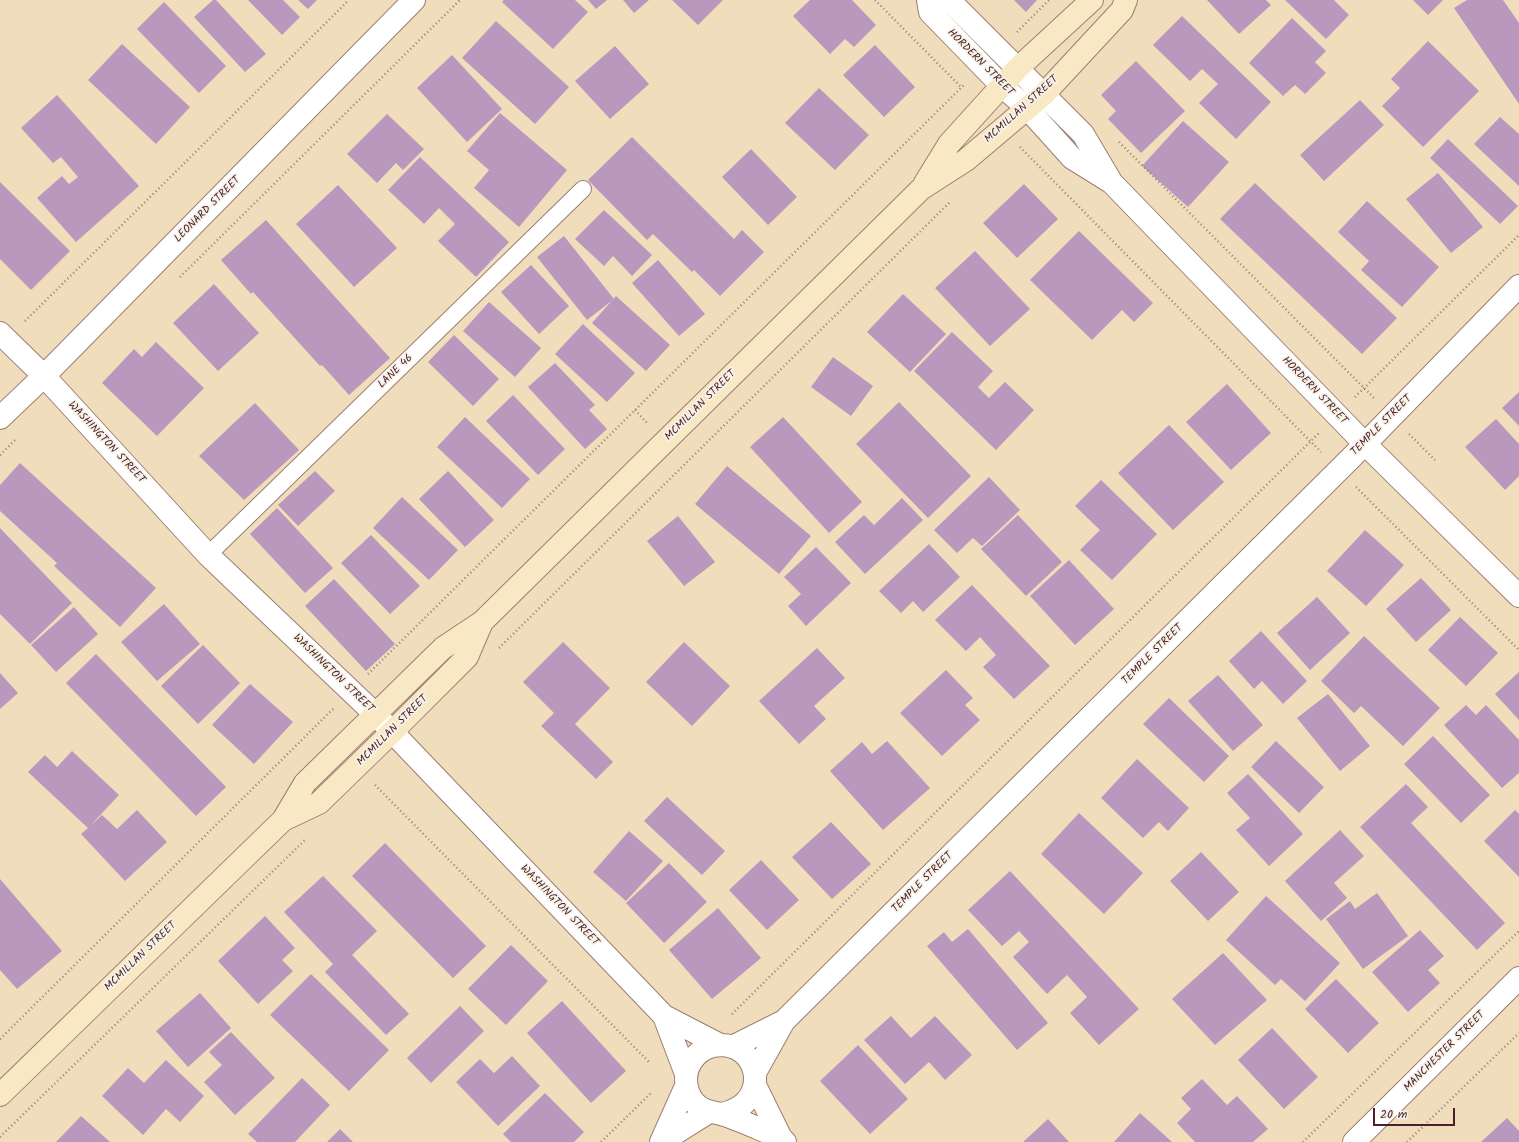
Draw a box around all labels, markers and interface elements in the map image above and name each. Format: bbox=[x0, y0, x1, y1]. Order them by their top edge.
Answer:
street label: HORDERN STREET bbox=[944, 27, 1016, 99]
street label: MCMILLAN STREET bbox=[982, 73, 1062, 147]
street label: LEONARD STREET bbox=[172, 174, 244, 246]
street label: LANE 46 bbox=[376, 352, 416, 392]
street label: HORDERN STREET bbox=[1278, 354, 1350, 428]
street label: MCMILLAN STREET bbox=[663, 368, 739, 444]
street label: TEMPLE STREET bbox=[1349, 393, 1415, 459]
street label: WASHINGTON STREET bbox=[65, 399, 147, 487]
street label: TEMPLE STREET bbox=[1120, 622, 1186, 688]
street label: WASHINGTON STREET bbox=[290, 632, 376, 716]
street label: MCMILLAN STREET bbox=[355, 693, 431, 769]
street label: TEMPLE STREET bbox=[890, 850, 956, 916]
street label: WASHINGTON STREET bbox=[517, 863, 601, 949]
street label: MCMILLAN STREET bbox=[102, 919, 180, 995]
street label: MANCHESTER STREET bbox=[1402, 1009, 1488, 1095]
scale bar bbox=[1375, 1100, 1457, 1126]
text: 20 m bbox=[1380, 1105, 1407, 1124]

